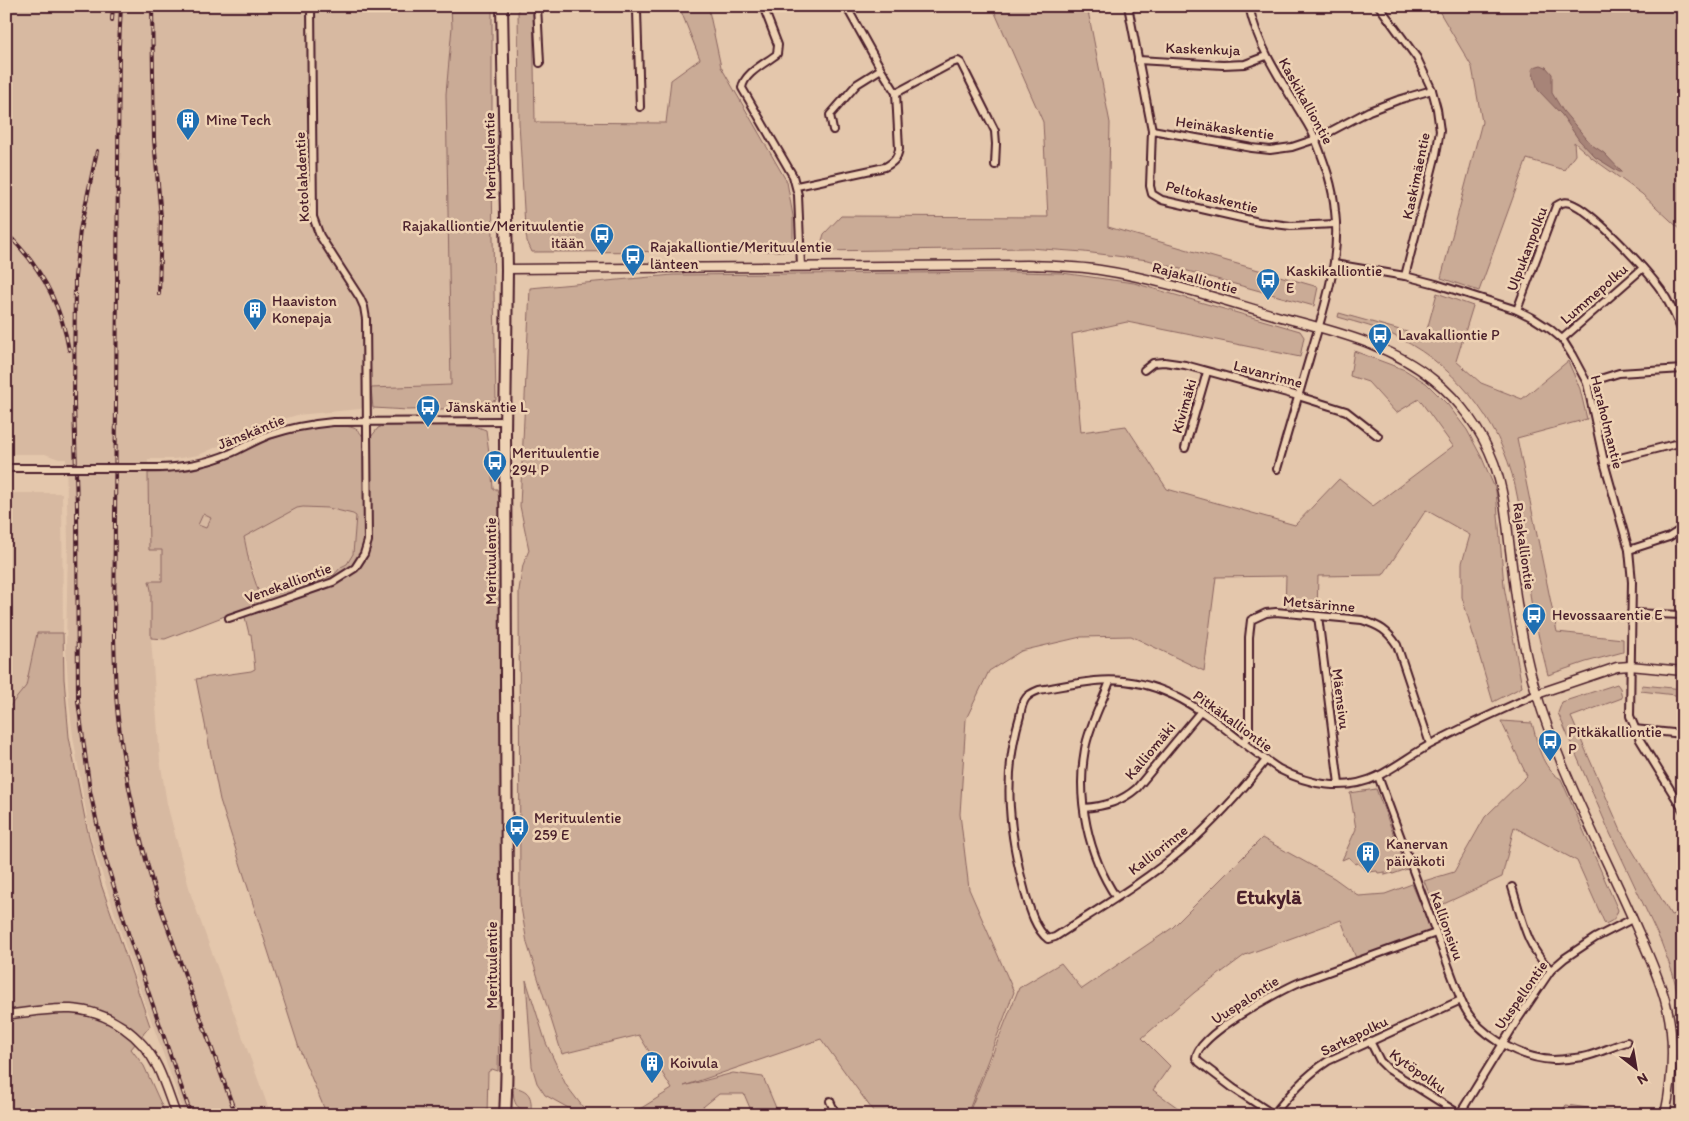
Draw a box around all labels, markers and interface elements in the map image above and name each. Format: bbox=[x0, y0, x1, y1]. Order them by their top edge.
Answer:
street label: Kaskenkuja bbox=[1165, 39, 1241, 59]
street label: Kaskikalliontie bbox=[1275, 55, 1337, 147]
building icon: Mine Tech bbox=[175, 107, 201, 141]
place label: Mine Tech bbox=[206, 111, 271, 129]
street label: Merituulentie bbox=[480, 112, 500, 200]
street label: Heinäkaskentie bbox=[1175, 112, 1275, 144]
street label: Kotolahdentie bbox=[291, 131, 313, 223]
street label: Kaskimäentie bbox=[1398, 131, 1434, 221]
street label: Peltokaskentie bbox=[1164, 177, 1260, 217]
street label: Ulpukanpolku bbox=[1503, 204, 1551, 294]
place label: Rajakalliontie/Merituulentie itään bbox=[402, 217, 584, 252]
bus stop icon: Rajakalliontie/Merituulentie itään bbox=[589, 222, 615, 256]
place label: Rajakalliontie/Merituulentie länteen bbox=[650, 238, 832, 273]
bus stop icon: Rajakalliontie/Merituulentie länteen bbox=[620, 243, 646, 277]
street label: Rajakalliontie bbox=[1150, 258, 1240, 298]
street label: Lummepolku bbox=[1557, 260, 1631, 328]
place label: Kaskikalliontie E bbox=[1286, 262, 1382, 297]
bus stop icon: Kaskikalliontie E bbox=[1255, 267, 1281, 301]
place label: Haaviston Konepaja bbox=[272, 292, 337, 327]
building icon: Haaviston Konepaja bbox=[242, 297, 268, 331]
bus stop icon: Lavakalliontie P bbox=[1367, 322, 1393, 356]
place label: Lavakalliontie P bbox=[1398, 326, 1500, 344]
street label: Lavanrinne bbox=[1231, 356, 1305, 392]
street label: Haraholmantie bbox=[1587, 373, 1627, 471]
street label: Kivimäki bbox=[1168, 377, 1200, 435]
bus stop icon: Jänskäntie L bbox=[415, 394, 441, 428]
place label: Jänskäntie L bbox=[446, 398, 528, 416]
street label: Jänskäntie bbox=[215, 410, 287, 454]
place label: Merituulentie 294 P bbox=[512, 444, 599, 479]
bus stop icon: Merituulentie 294 P bbox=[482, 449, 508, 483]
street label: Rajakalliontie bbox=[1509, 501, 1539, 591]
street label: Merituulentie bbox=[482, 517, 500, 605]
street label: Venekalliontie bbox=[242, 559, 334, 607]
street label: Metsärinne bbox=[1282, 592, 1356, 616]
bus stop icon: Hevossaarentie E bbox=[1521, 602, 1547, 636]
place label: Hevossaarentie E bbox=[1552, 606, 1662, 624]
street label: Mäensivu bbox=[1328, 668, 1354, 731]
street label: Pitkäkalliontie bbox=[1190, 686, 1276, 756]
street label: Kalliomäki bbox=[1121, 719, 1179, 783]
place label: Pitkäkalliontie P bbox=[1568, 723, 1662, 758]
bus stop icon: Pitkäkalliontie P bbox=[1537, 728, 1563, 762]
place label: Merituulentie 259 E bbox=[534, 809, 621, 844]
bus stop icon: Merituulentie 259 E bbox=[504, 814, 530, 848]
street label: Kalliorinne bbox=[1125, 821, 1191, 879]
place label: Kanervan päiväkoti bbox=[1386, 835, 1448, 870]
building icon: Kanervan päiväkoti bbox=[1355, 840, 1381, 874]
district label: Etukylä bbox=[1236, 885, 1302, 910]
street label: Kallionsivu bbox=[1426, 889, 1468, 963]
street label: Merituulentie bbox=[483, 921, 501, 1009]
street label: Uuspellontie bbox=[1491, 957, 1551, 1033]
street label: Uuspalontie bbox=[1208, 972, 1282, 1028]
street label: Sarkapolku bbox=[1317, 1012, 1391, 1060]
north arrow bbox=[1612, 1044, 1662, 1094]
street label: Kytöpolku bbox=[1386, 1045, 1450, 1097]
building icon: Koivula bbox=[639, 1050, 665, 1084]
place label: Koivula bbox=[670, 1054, 719, 1072]
text: N bbox=[1634, 1069, 1651, 1088]

